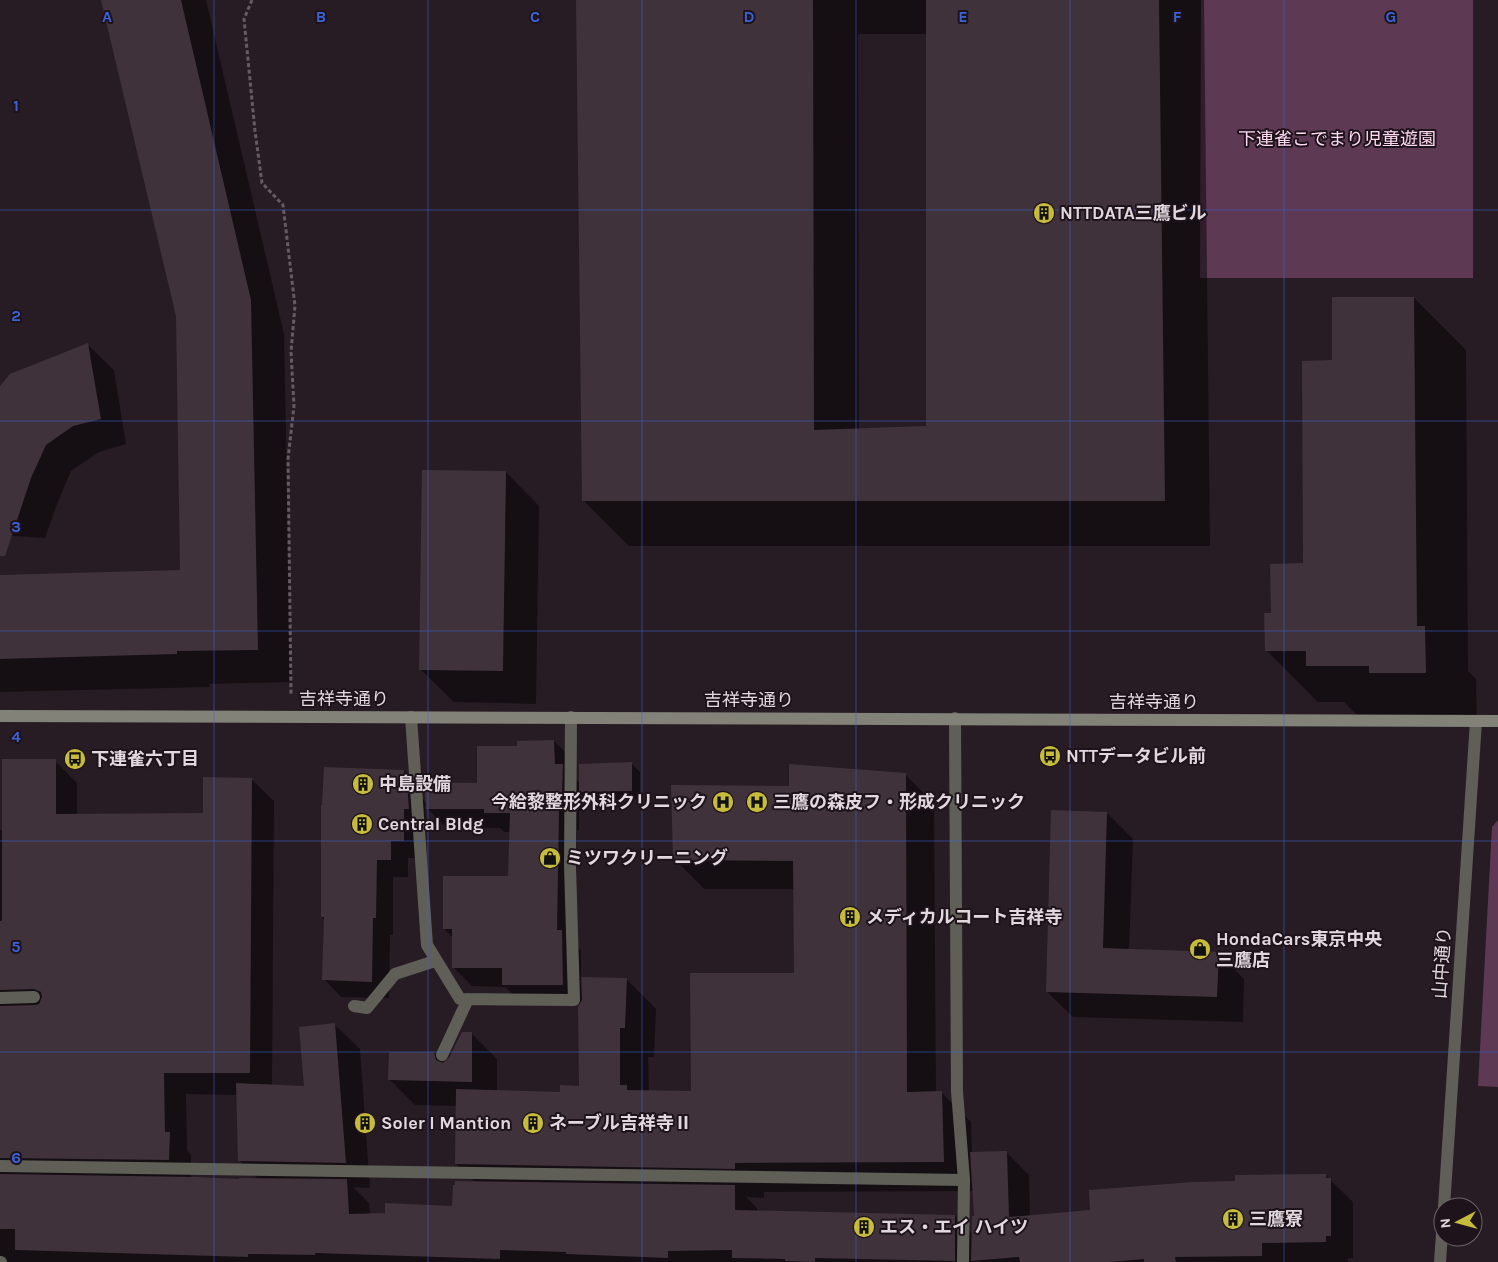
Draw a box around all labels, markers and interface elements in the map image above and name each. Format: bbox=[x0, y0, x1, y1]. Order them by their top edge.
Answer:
text: A bbox=[102, 7, 112, 26]
text: B bbox=[316, 7, 326, 26]
text: C bbox=[530, 7, 540, 26]
text: D bbox=[744, 7, 755, 26]
text: E bbox=[958, 7, 968, 26]
text: F bbox=[1173, 7, 1182, 26]
text: G bbox=[1386, 7, 1396, 26]
text: 1 bbox=[13, 96, 19, 115]
park label: 下連雀こでまり児童遊園 bbox=[1238, 128, 1436, 150]
building icon: NTTDATA三鷹ビル bbox=[1032, 201, 1056, 225]
place label: NTTDATA三鷹ビル bbox=[1060, 202, 1207, 224]
text: 2 bbox=[11, 306, 21, 325]
text: 3 bbox=[11, 517, 21, 536]
street label: 吉祥寺通り bbox=[299, 688, 389, 710]
street label: 吉祥寺通り bbox=[704, 689, 794, 711]
street label: 吉祥寺通り bbox=[1109, 691, 1199, 713]
text: 4 bbox=[11, 727, 21, 746]
bus stop icon: NTTデータビル前 bbox=[1038, 744, 1062, 768]
place label: NTTデータビル前 bbox=[1066, 745, 1206, 767]
bus stop icon: 下連雀六丁目 bbox=[63, 747, 87, 771]
place label: 下連雀六丁目 bbox=[91, 748, 199, 770]
building icon: 中島設備 bbox=[351, 772, 375, 796]
place label: 中島設備 bbox=[379, 773, 451, 795]
hospital icon: 今給黎整形外科クリニック bbox=[711, 790, 735, 814]
hospital icon: 三鷹の森皮フ・形成クリニック bbox=[745, 790, 769, 814]
place label: 今給黎整形外科クリニック bbox=[491, 791, 707, 813]
place label: 三鷹の森皮フ・形成クリニック bbox=[773, 791, 1025, 813]
building icon: Central Bldg bbox=[350, 812, 374, 836]
place label: Central Bldg bbox=[378, 813, 484, 835]
shop icon: ミツワクリーニング bbox=[538, 846, 562, 870]
place label: ミツワクリーニング bbox=[566, 847, 728, 869]
building icon: メディカルコート吉祥寺 bbox=[838, 905, 862, 929]
place label: メディカルコート吉祥寺 bbox=[866, 906, 1062, 928]
street label: 山中通り bbox=[1429, 926, 1455, 1000]
place label: HondaCars東京中央 三鷹店 bbox=[1216, 928, 1382, 971]
text: 5 bbox=[11, 937, 21, 956]
shop icon: HondaCars東京中央 三鷹店 bbox=[1188, 937, 1212, 961]
building icon: Soler I Mantion bbox=[353, 1111, 377, 1135]
building icon: ネーブル吉祥寺Ⅱ bbox=[521, 1111, 545, 1135]
place label: Soler I Mantion bbox=[381, 1112, 511, 1134]
place label: ネーブル吉祥寺Ⅱ bbox=[549, 1112, 692, 1134]
text: 6 bbox=[11, 1148, 21, 1167]
north arrow bbox=[1433, 1197, 1483, 1247]
building icon: 三鷹寮 bbox=[1221, 1207, 1245, 1231]
place label: 三鷹寮 bbox=[1249, 1208, 1303, 1230]
building icon: エス・エイ ハイツ bbox=[852, 1215, 876, 1239]
place label: エス・エイ ハイツ bbox=[880, 1216, 1028, 1238]
text: N bbox=[1437, 1217, 1455, 1229]

